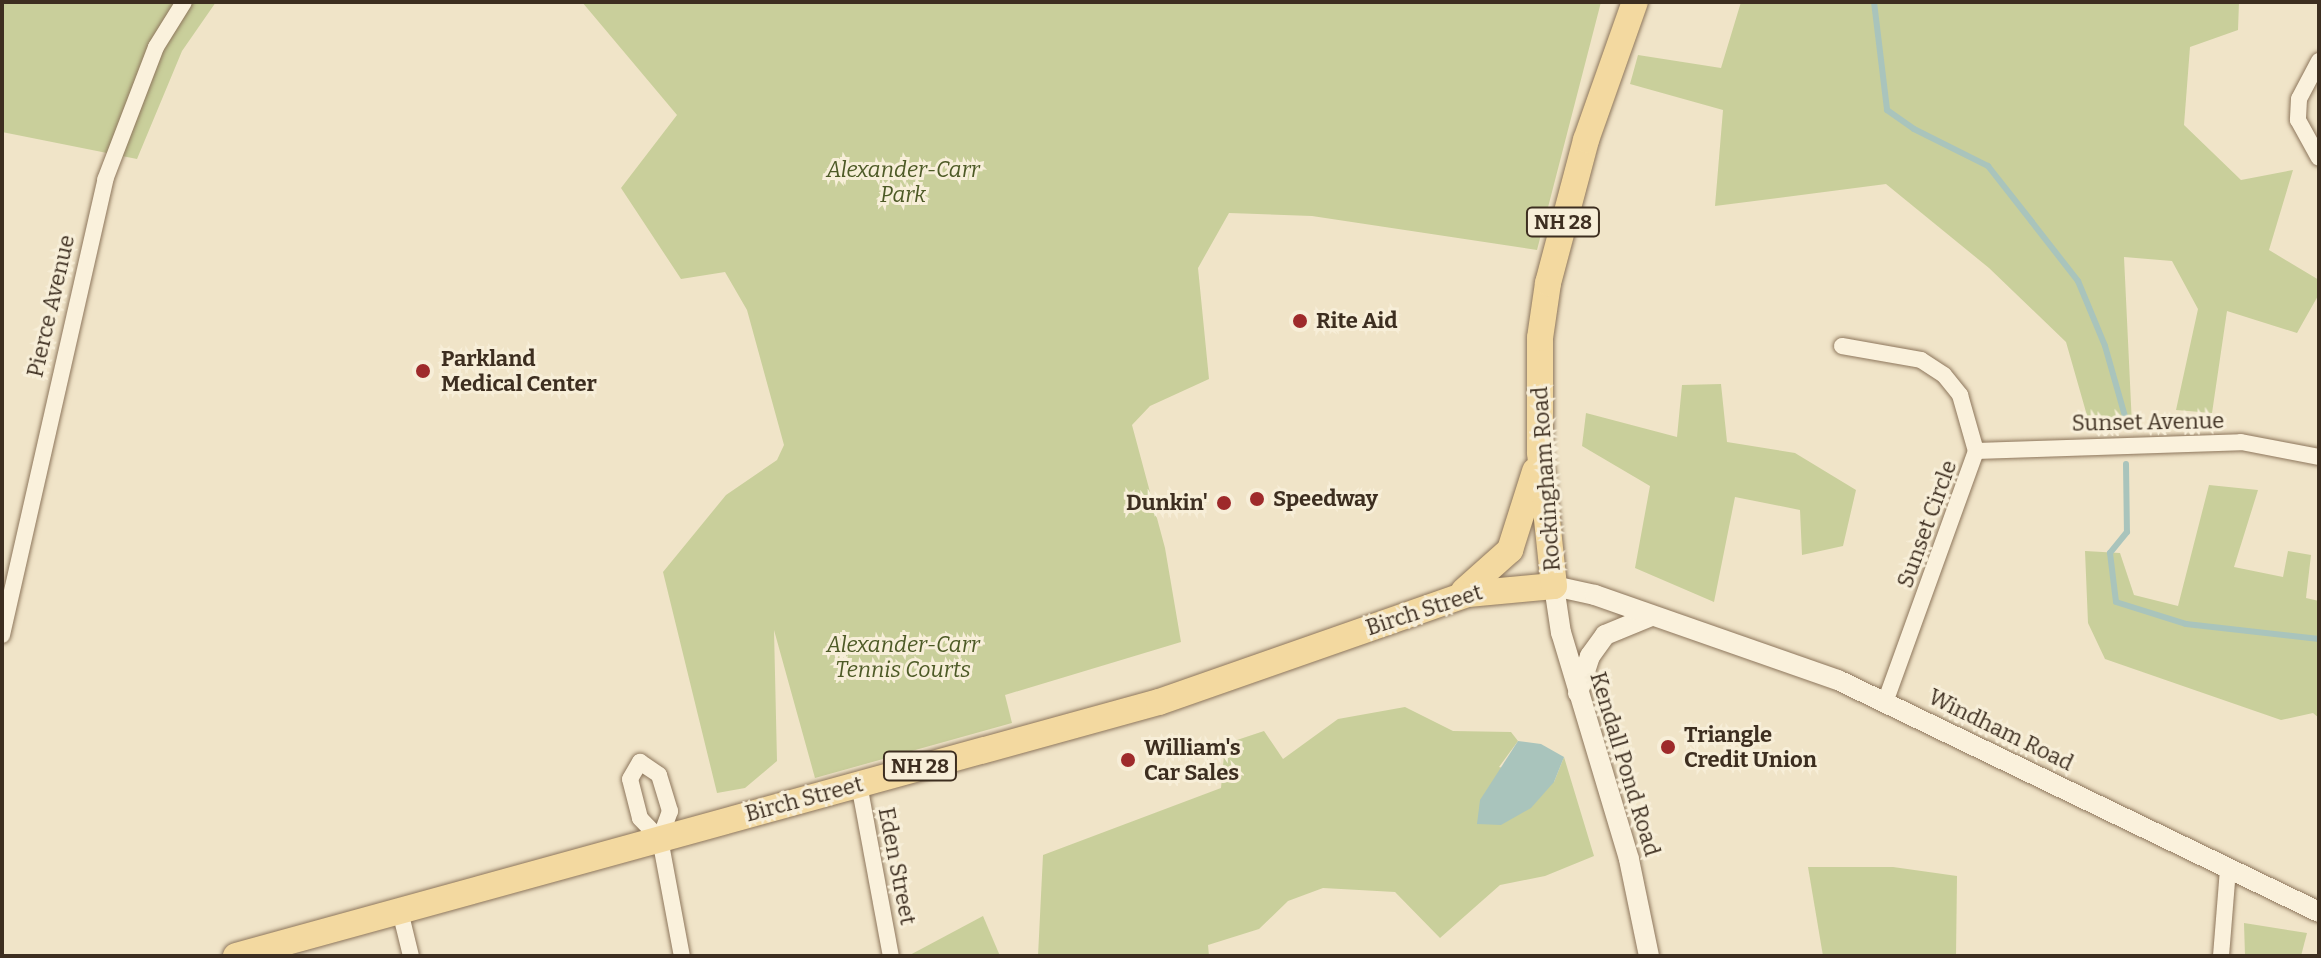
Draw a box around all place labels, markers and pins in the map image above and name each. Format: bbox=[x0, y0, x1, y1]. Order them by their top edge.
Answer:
place label: Rite Aid bbox=[1316, 308, 1398, 334]
marker: Rite Aid bbox=[1291, 312, 1309, 330]
place label: Parkland Medical Center bbox=[441, 345, 597, 396]
marker: Parkland Medical Center bbox=[412, 360, 434, 382]
place label: Speedway bbox=[1273, 486, 1378, 512]
place label: Dunkin' bbox=[1126, 490, 1208, 516]
marker: Speedway bbox=[1248, 490, 1266, 508]
marker: Dunkin' bbox=[1215, 494, 1233, 512]
place label: Triangle Credit Union bbox=[1684, 721, 1817, 772]
place label: William's Car Sales bbox=[1144, 734, 1241, 786]
marker: Triangle Credit Union bbox=[1659, 738, 1677, 756]
marker: William's Car Sales bbox=[1119, 751, 1137, 769]

